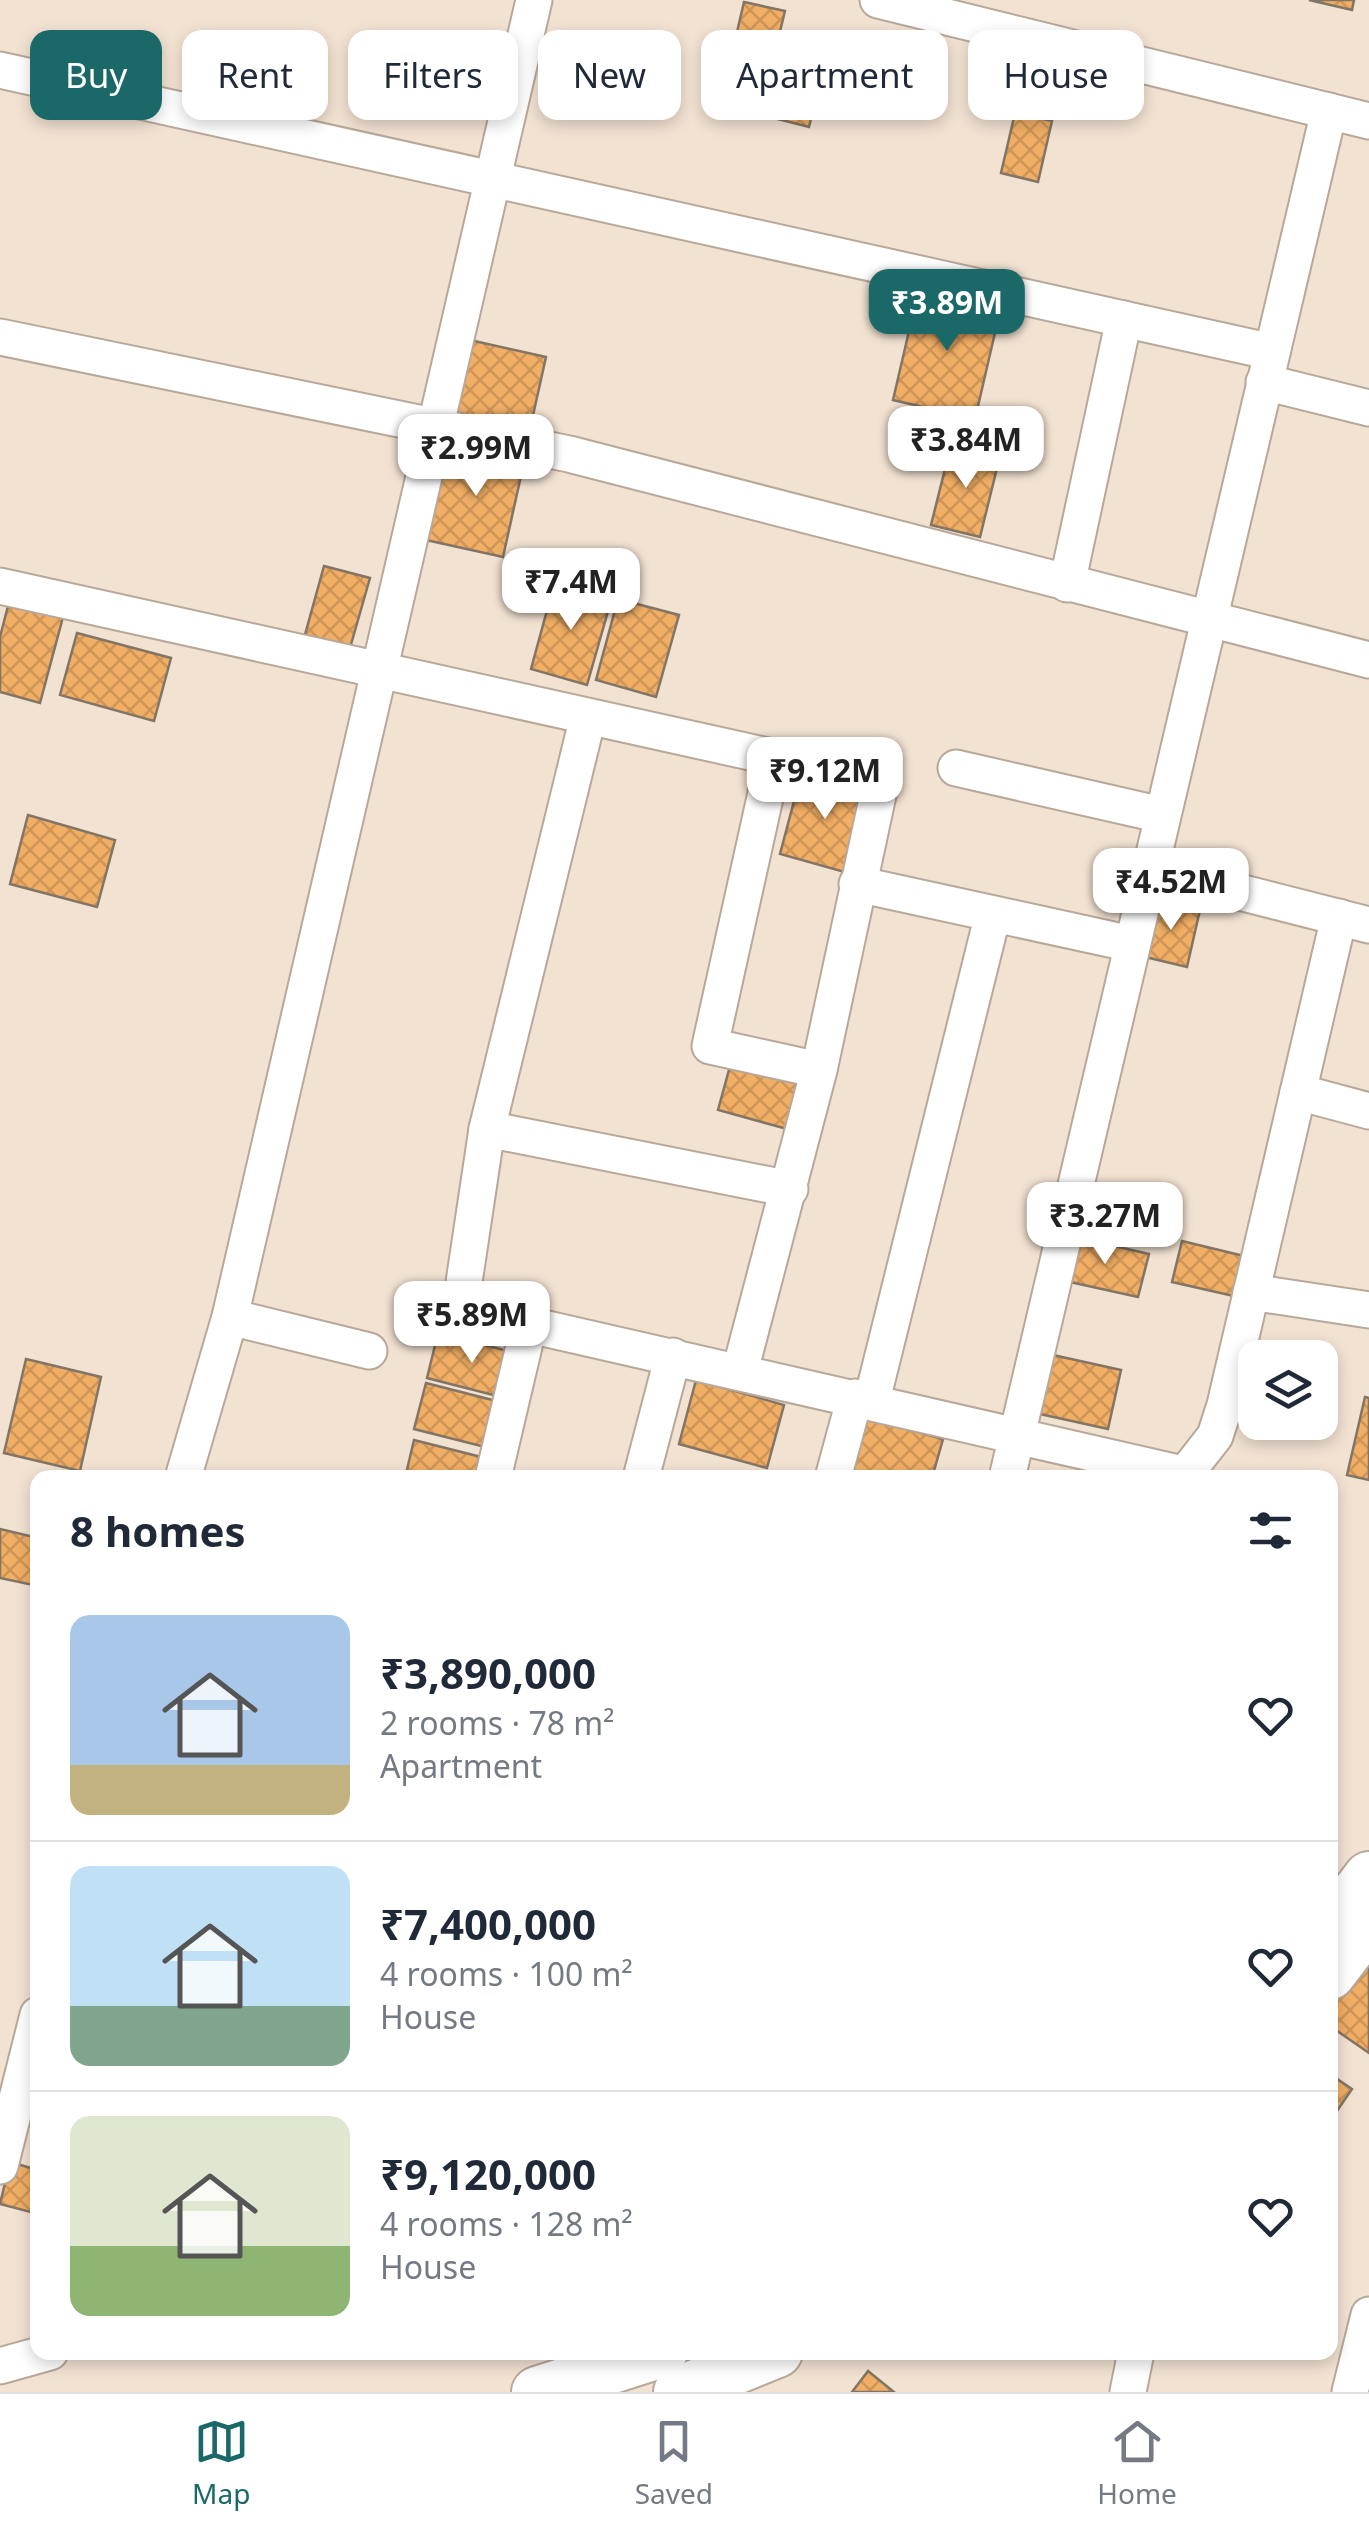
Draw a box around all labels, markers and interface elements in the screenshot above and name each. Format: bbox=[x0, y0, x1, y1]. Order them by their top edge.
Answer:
chip: Buy bbox=[30, 30, 162, 120]
chip: Rent bbox=[182, 30, 328, 120]
chip: Filters bbox=[348, 30, 518, 120]
chip: New bbox=[538, 30, 681, 120]
chip: Apartment bbox=[701, 30, 948, 120]
chip: House bbox=[968, 30, 1144, 120]
pin: ₹3.89M bbox=[866, 269, 1028, 354]
text: ₹3.89M bbox=[891, 280, 1003, 323]
pin: ₹3.84M bbox=[885, 406, 1047, 491]
pin: ₹2.99M bbox=[395, 414, 557, 499]
text: ₹3.84M bbox=[910, 417, 1022, 460]
text: ₹2.99M bbox=[420, 425, 532, 468]
pin: ₹7.4M bbox=[501, 548, 641, 633]
text: ₹7.4M bbox=[524, 559, 618, 602]
pin: ₹9.12M bbox=[744, 737, 906, 822]
text: ₹9.12M bbox=[769, 748, 881, 791]
pin: ₹4.52M bbox=[1090, 848, 1252, 933]
text: ₹4.52M bbox=[1115, 859, 1227, 902]
pin: ₹3.27M bbox=[1024, 1182, 1186, 1267]
text: ₹3.27M bbox=[1049, 1193, 1161, 1236]
pin: ₹5.89M bbox=[391, 1281, 553, 1366]
text: ₹5.89M bbox=[416, 1292, 528, 1335]
map controls bbox=[1238, 1340, 1338, 1440]
button: layers bbox=[1238, 1340, 1338, 1440]
text: 8 homes bbox=[70, 1502, 246, 1559]
icon: filters bbox=[1243, 1503, 1298, 1558]
text: ₹3,890,000 bbox=[380, 1644, 596, 1701]
icon: home bbox=[150, 1655, 270, 1775]
icon: heart bbox=[1243, 1688, 1298, 1743]
text: 2 rooms · 78 m² bbox=[380, 1701, 614, 1744]
text: Apartment bbox=[380, 1744, 542, 1787]
text: ₹7,400,000 bbox=[380, 1895, 596, 1952]
icon: home bbox=[150, 1906, 270, 2026]
icon: heart bbox=[1243, 1939, 1298, 1994]
text: 4 rooms · 100 m² bbox=[380, 1952, 633, 1995]
text: House bbox=[380, 1995, 476, 2038]
text: ₹9,120,000 bbox=[380, 2145, 596, 2202]
icon: home bbox=[150, 2156, 270, 2276]
icon: heart bbox=[1243, 2189, 1298, 2244]
text: 4 rooms · 128 m² bbox=[380, 2202, 633, 2245]
text: House bbox=[380, 2245, 476, 2288]
tab: Map bbox=[192, 2414, 250, 2512]
tab: Saved bbox=[635, 2414, 713, 2512]
tab: Home bbox=[1097, 2414, 1177, 2512]

